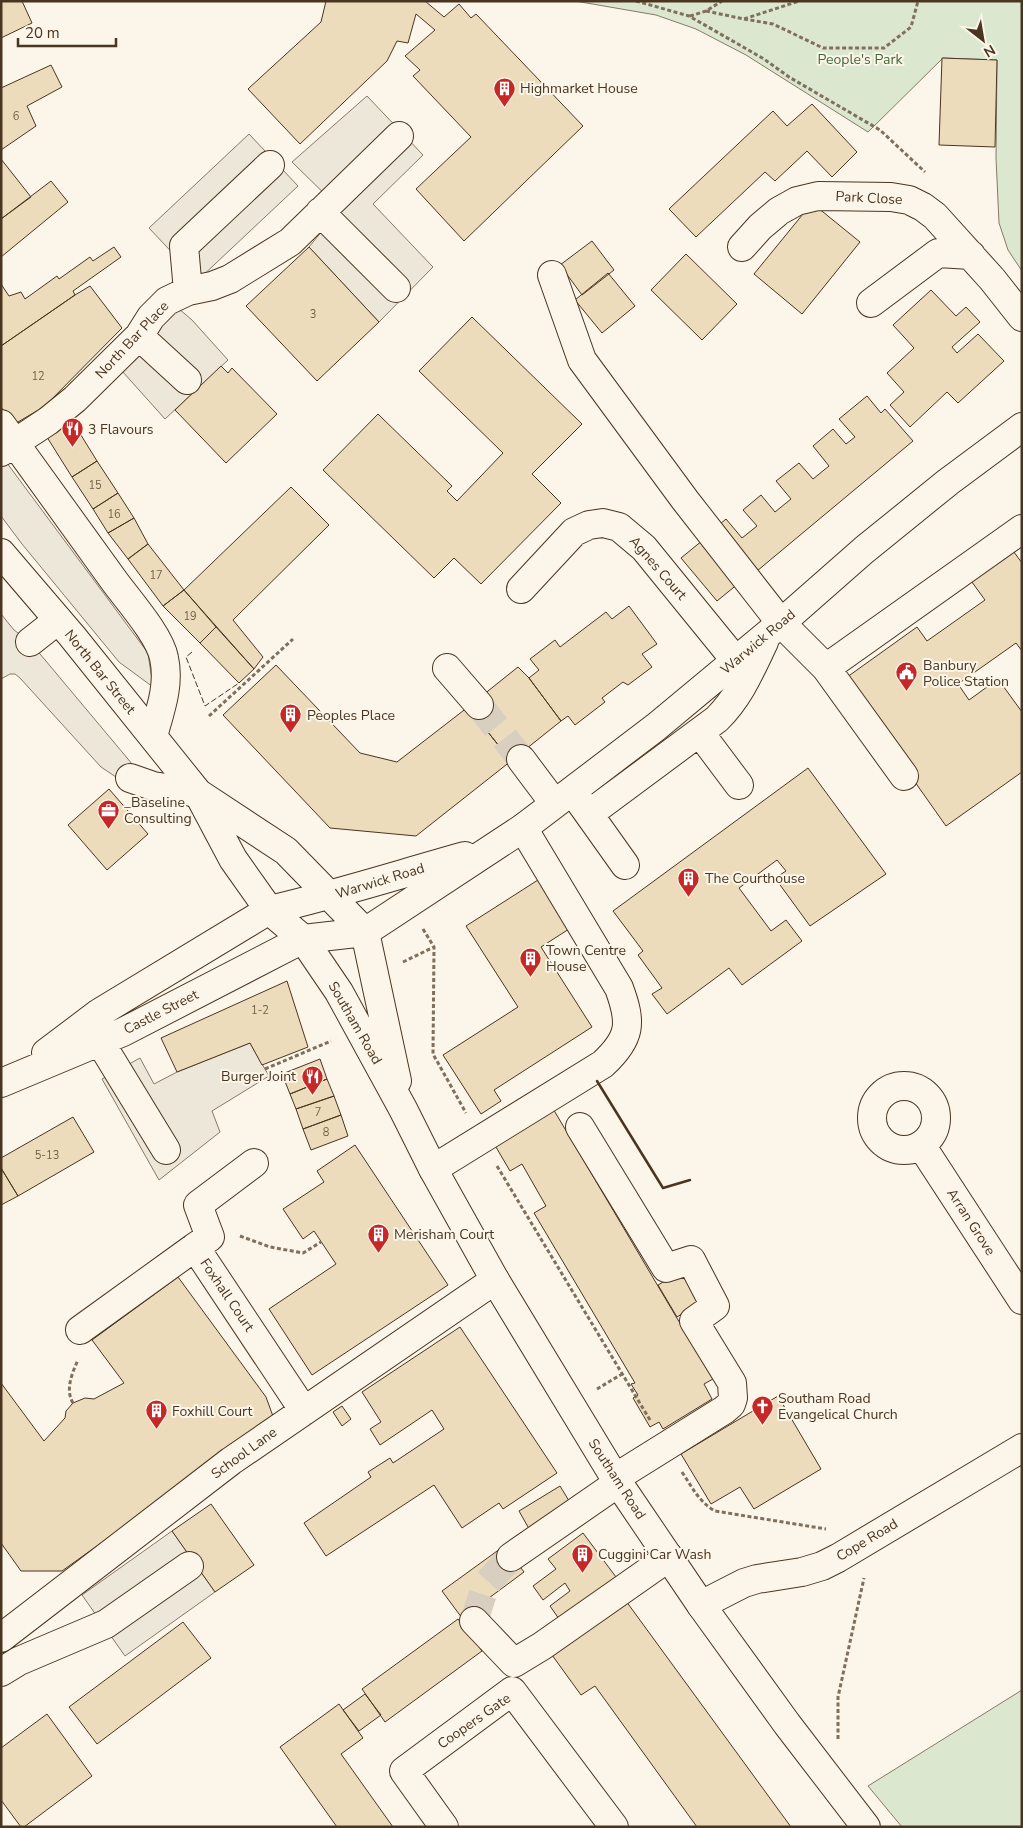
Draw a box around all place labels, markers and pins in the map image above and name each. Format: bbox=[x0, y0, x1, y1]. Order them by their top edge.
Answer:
building icon: Highmarket House bbox=[492, 76, 516, 107]
place label: Highmarket House bbox=[520, 79, 638, 98]
restaurant icon: 3 Flavours bbox=[60, 417, 84, 448]
place label: 3 Flavours bbox=[88, 420, 154, 439]
place label: Banbury Police Station bbox=[923, 656, 1009, 691]
public building icon: Banbury Police Station bbox=[895, 661, 919, 692]
building icon: Peoples Place bbox=[279, 703, 303, 734]
place label: Peoples Place bbox=[307, 706, 395, 725]
place label: _Baseline Consulting bbox=[124, 793, 192, 828]
office icon: _Baseline Consulting bbox=[96, 798, 120, 829]
building icon: The Courthouse bbox=[677, 866, 701, 897]
place label: The Courthouse bbox=[705, 869, 805, 888]
place label: Town Centre House bbox=[546, 941, 626, 976]
building icon: Town Centre House bbox=[518, 946, 542, 977]
restaurant icon: Burger Joint bbox=[300, 1064, 324, 1095]
place label: Burger Joint bbox=[221, 1067, 296, 1086]
building icon: Merisham Court bbox=[366, 1222, 390, 1253]
place label: Merisham Court bbox=[394, 1225, 494, 1244]
place label: Southam Road Evangelical Church bbox=[778, 1389, 898, 1424]
church icon: Southam Road Evangelical Church bbox=[750, 1394, 774, 1425]
building icon: Foxhill Court bbox=[144, 1399, 168, 1430]
place label: Foxhill Court bbox=[172, 1402, 252, 1421]
building icon: Cuggini Car Wash bbox=[570, 1542, 594, 1573]
place label: Cuggini Car Wash bbox=[598, 1545, 712, 1564]

